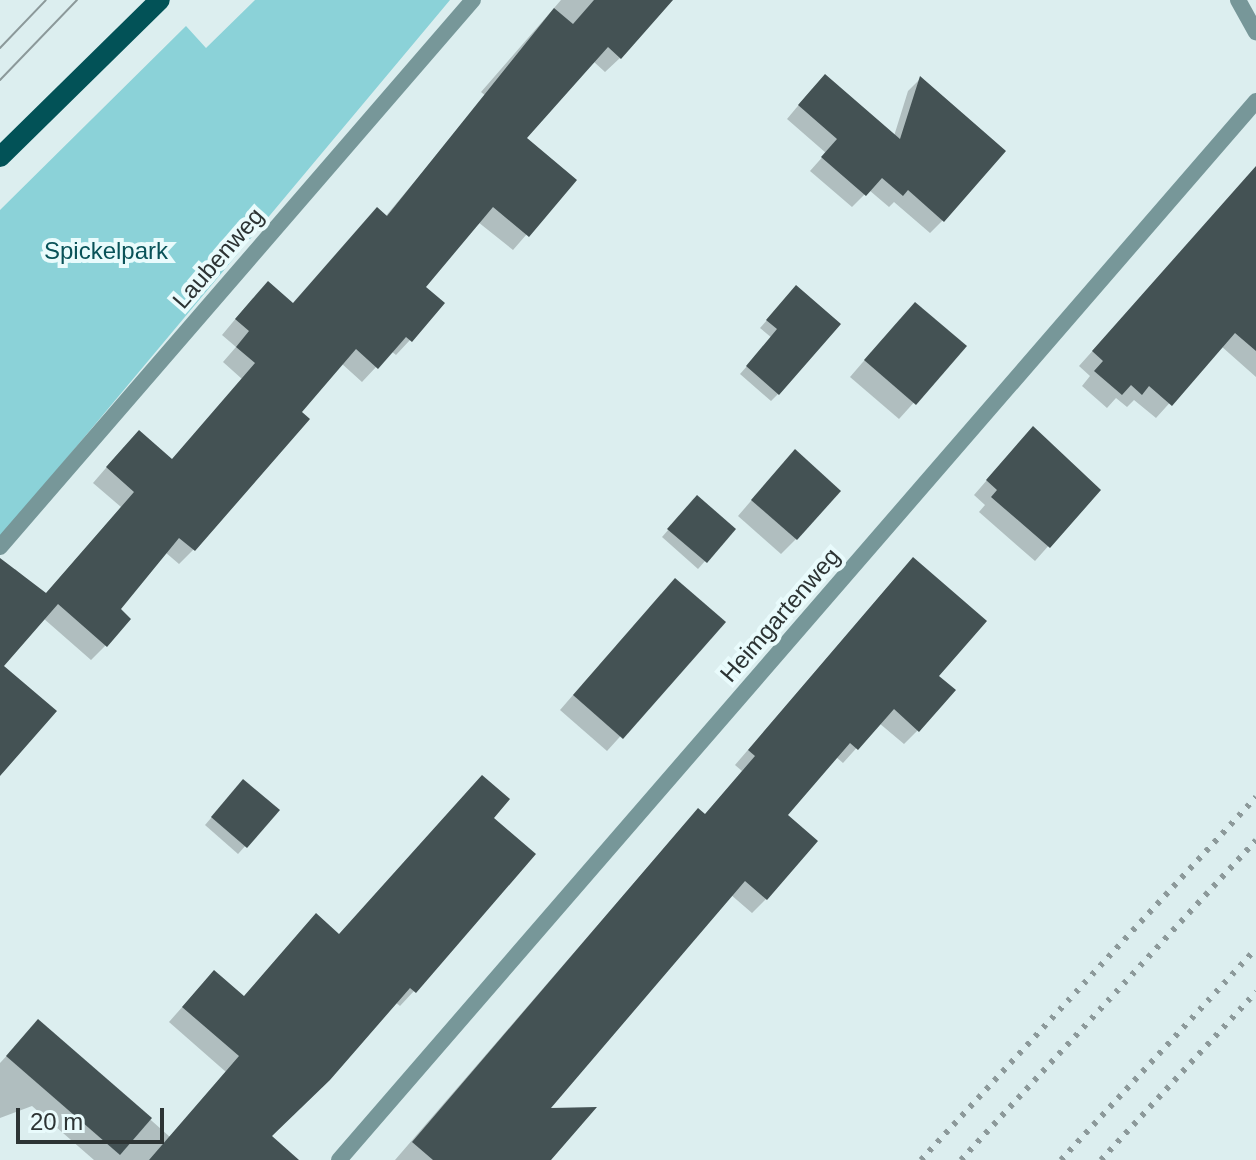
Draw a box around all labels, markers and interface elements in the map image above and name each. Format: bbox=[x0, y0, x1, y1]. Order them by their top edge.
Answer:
street label: Laubenweg bbox=[166, 202, 270, 314]
park label: Spickelpark bbox=[44, 237, 168, 265]
street label: Heimgartenweg bbox=[714, 542, 846, 688]
scale bar bbox=[20, 1092, 168, 1142]
text: 20 m bbox=[30, 1108, 83, 1135]

